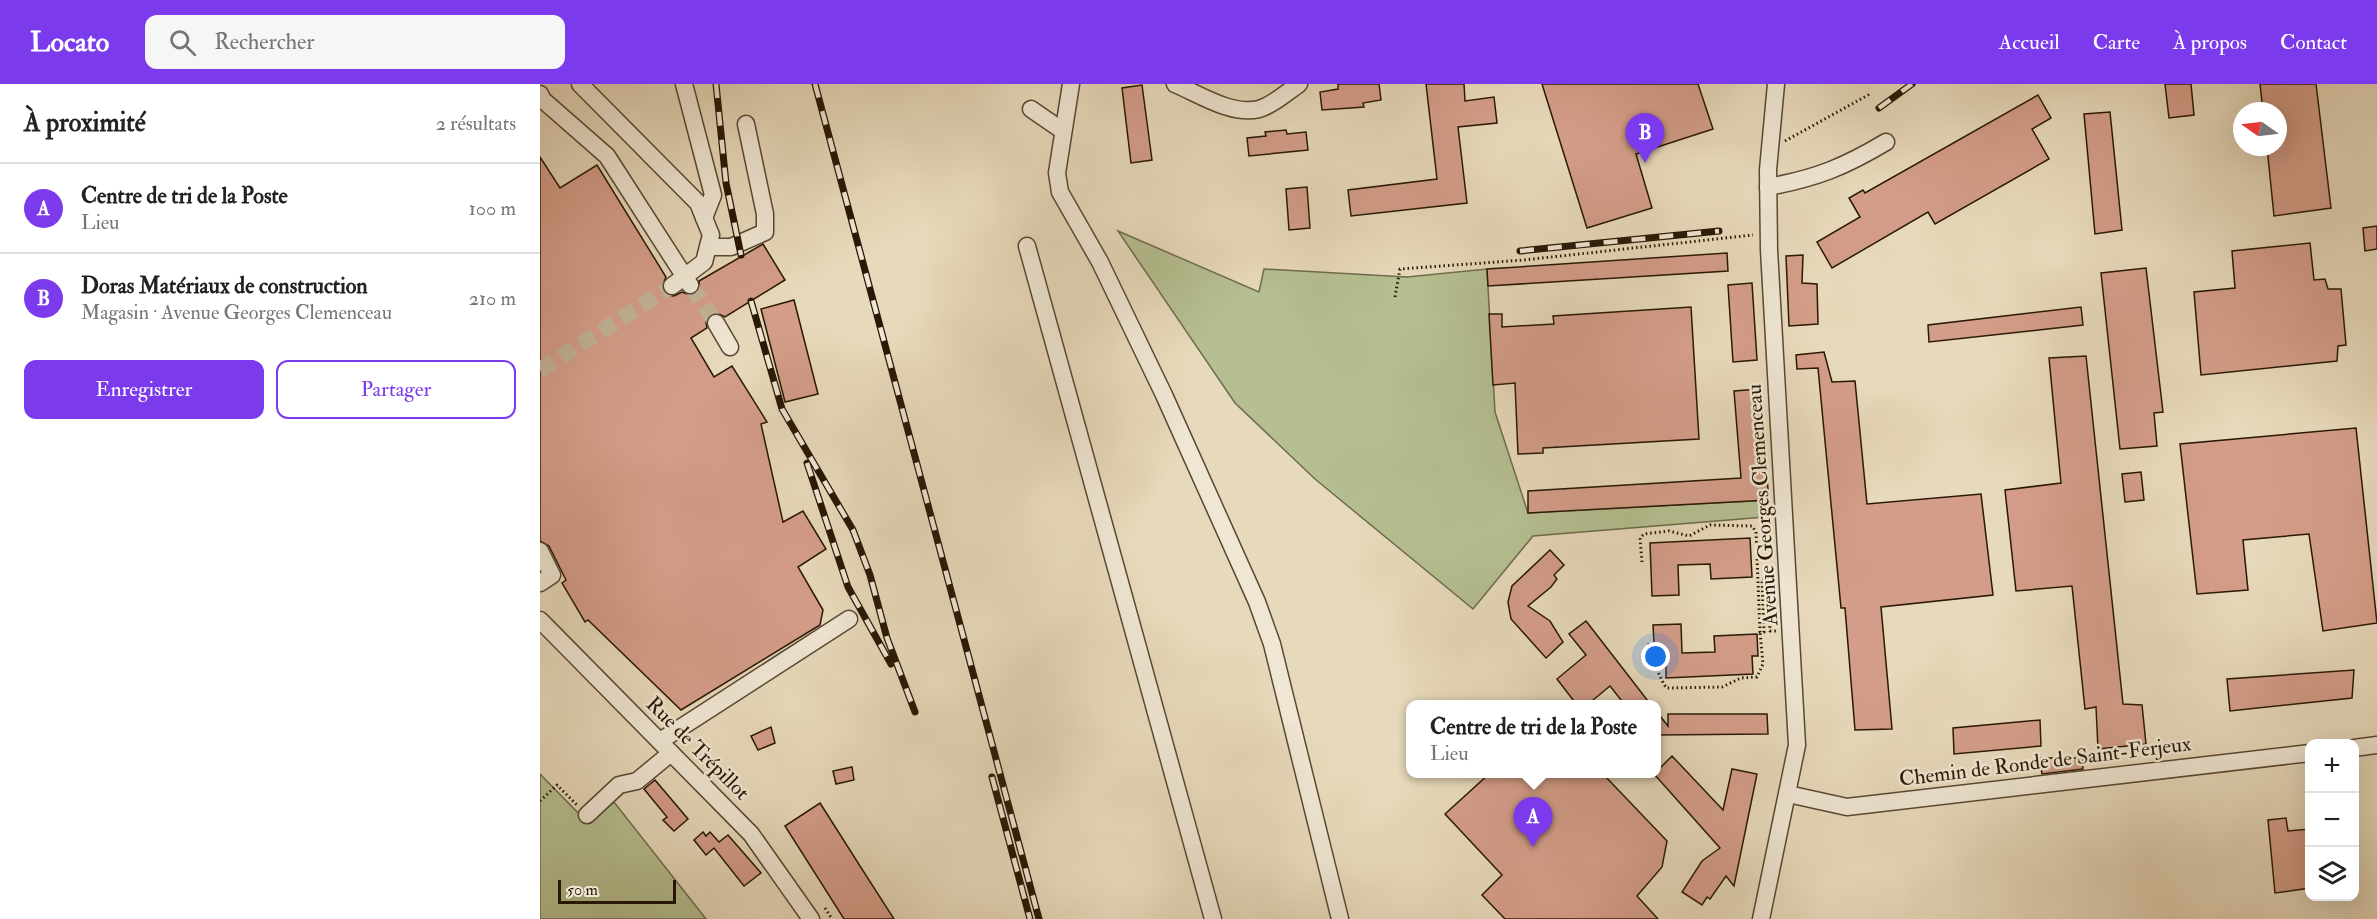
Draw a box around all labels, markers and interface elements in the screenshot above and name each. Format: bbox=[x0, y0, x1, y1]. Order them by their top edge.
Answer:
search box bbox=[145, 15, 565, 69]
text: Locato bbox=[30, 25, 109, 60]
icon: search bbox=[166, 26, 199, 59]
text: Rechercher bbox=[214, 28, 314, 56]
text: Accueil bbox=[1999, 29, 2060, 56]
text: Carte bbox=[2093, 29, 2140, 56]
text: À propos bbox=[2173, 29, 2247, 56]
text: Contact bbox=[2280, 29, 2347, 56]
north arrow bbox=[2233, 102, 2287, 156]
text: À proximité bbox=[24, 107, 146, 139]
text: 2 résultats bbox=[436, 111, 516, 136]
pin: B bbox=[1626, 113, 1664, 163]
text: Centre de tri de la Poste bbox=[81, 182, 288, 210]
text: A bbox=[37, 196, 50, 221]
text: 100 m bbox=[469, 196, 516, 221]
text: Lieu bbox=[81, 210, 119, 235]
text: Doras Matériaux de construction bbox=[81, 272, 368, 300]
text: B bbox=[37, 286, 50, 311]
text: 210 m bbox=[469, 286, 516, 311]
text: Magasin · Avenue Georges Clemenceau bbox=[81, 300, 392, 325]
button: Enregistrer bbox=[24, 360, 264, 419]
button: Partager bbox=[276, 360, 516, 419]
street label: Avenue Georges Clemenceau bbox=[1741, 383, 1784, 628]
your location bbox=[1641, 642, 1670, 671]
street label: Rue de Trépillot bbox=[640, 691, 755, 806]
popup bbox=[1406, 700, 1661, 778]
text: Centre de tri de la Poste bbox=[1430, 713, 1637, 741]
street label: Chemin de Ronde de Saint-Ferjeux bbox=[1898, 730, 2193, 793]
map controls bbox=[2305, 739, 2359, 901]
button: + bbox=[2305, 739, 2359, 793]
text: Lieu bbox=[1430, 741, 1469, 766]
button: − bbox=[2305, 793, 2359, 847]
pin: A bbox=[1514, 798, 1552, 847]
button: layers bbox=[2305, 847, 2359, 901]
scale bar bbox=[558, 877, 676, 904]
text: 50 m bbox=[567, 880, 598, 900]

